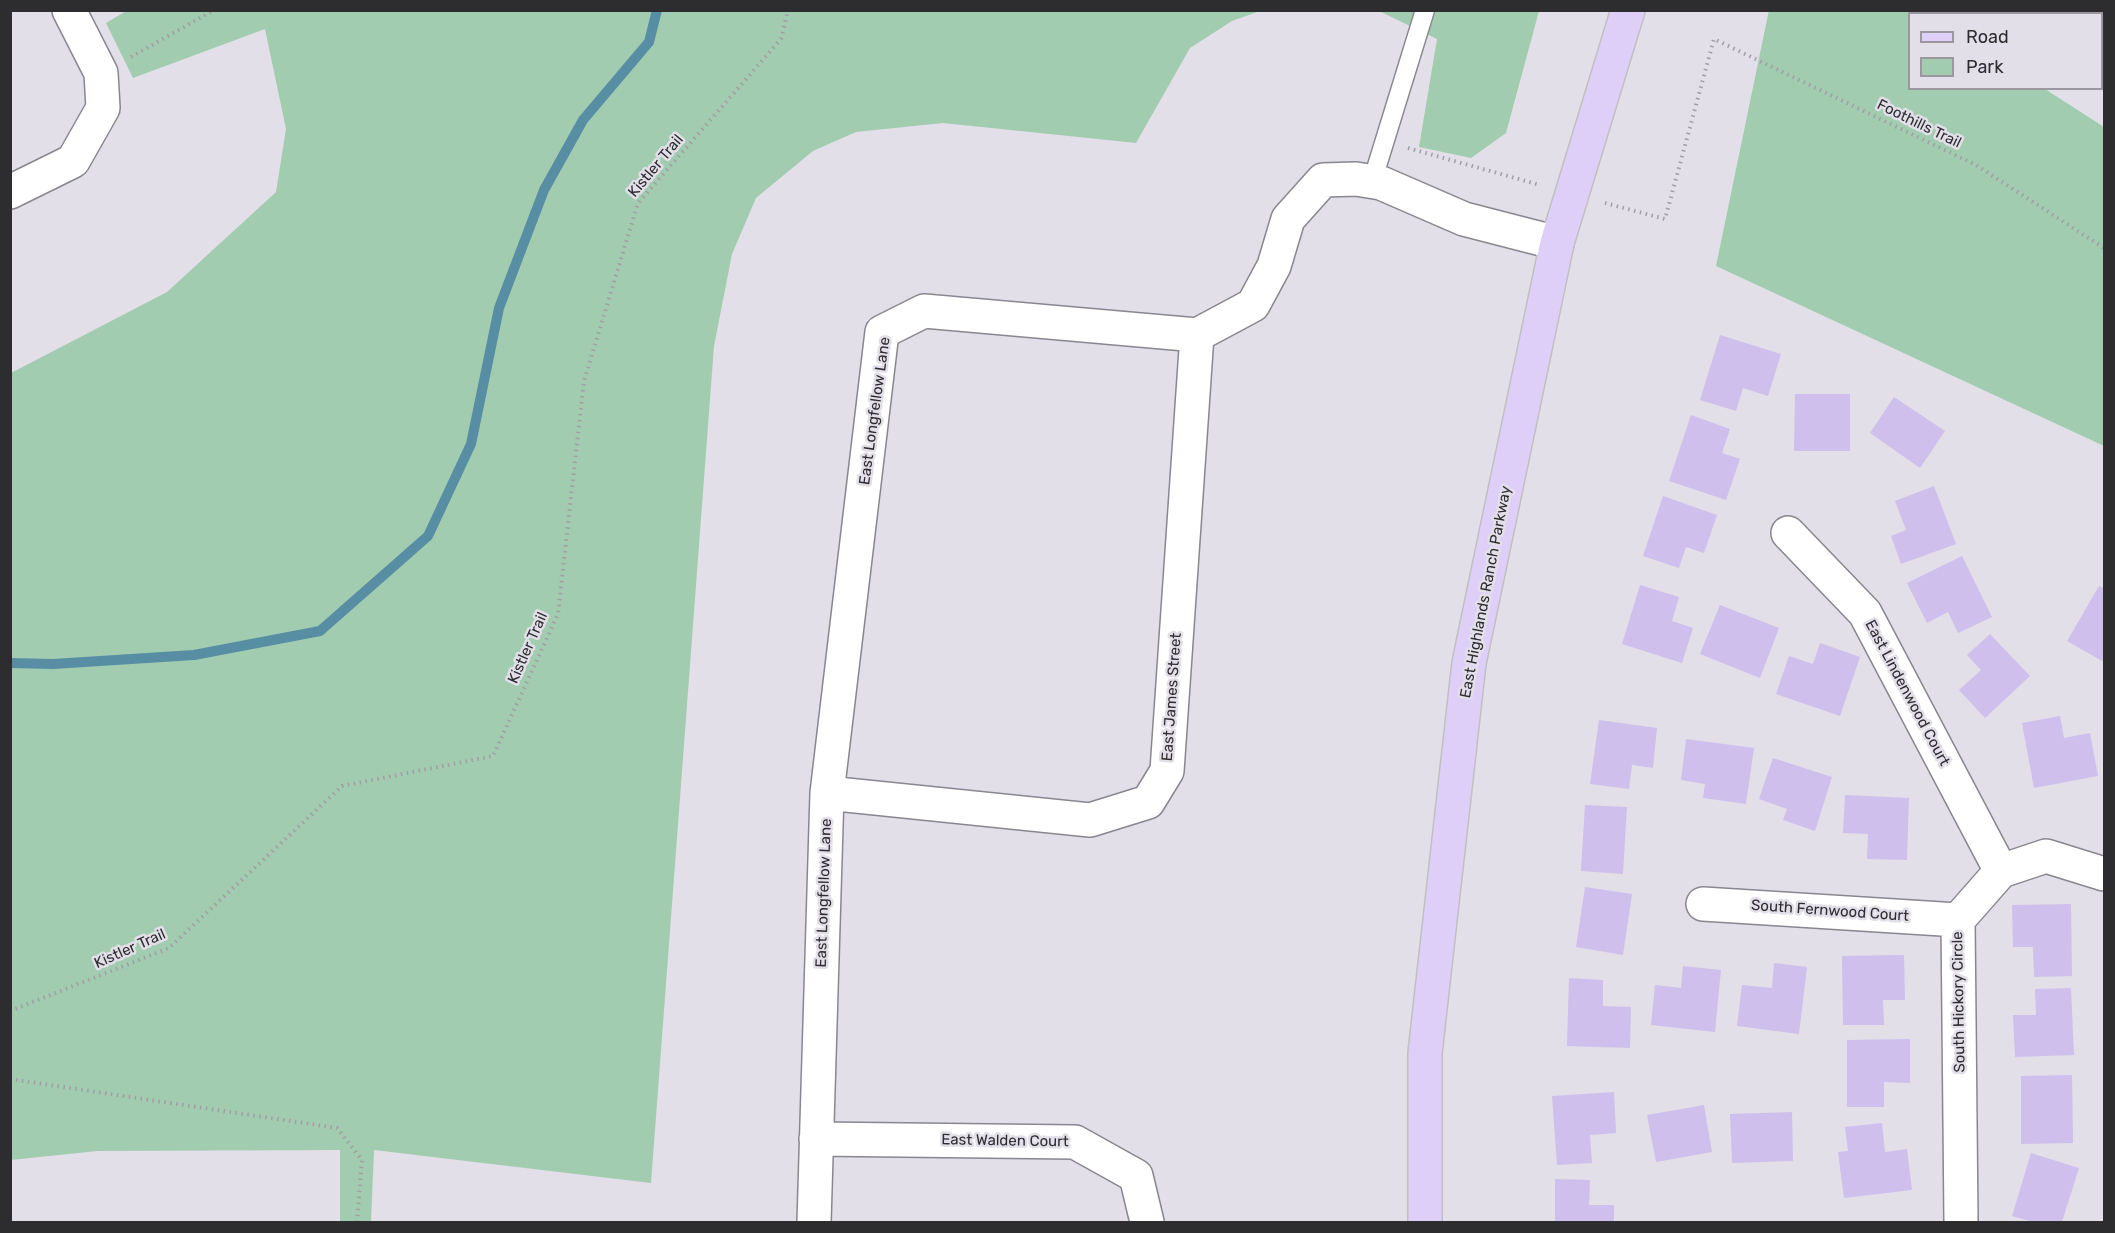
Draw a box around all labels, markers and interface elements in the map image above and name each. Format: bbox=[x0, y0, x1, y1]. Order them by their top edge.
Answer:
legend bbox=[1908, 12, 2103, 90]
text: Road bbox=[1966, 26, 2009, 48]
text: Park bbox=[1966, 56, 2003, 78]
street label: Foothills Trail bbox=[1874, 96, 1964, 152]
street label: Kistler Trail bbox=[625, 131, 687, 201]
street label: East Longfellow Lane bbox=[856, 336, 894, 486]
street label: East Highlands Ranch Parkway bbox=[1457, 484, 1515, 700]
street label: Kistler Trail bbox=[504, 610, 552, 686]
street label: East Lindenwood Court bbox=[1861, 617, 1953, 769]
street label: East James Street bbox=[1159, 632, 1185, 762]
street label: East Longfellow Lane bbox=[812, 818, 836, 968]
street label: South Fernwood Court bbox=[1750, 897, 1910, 925]
street label: Kistler Trail bbox=[92, 925, 168, 973]
street label: South Hickory Circle bbox=[1949, 931, 1969, 1073]
street label: East Walden Court bbox=[941, 1131, 1069, 1151]

